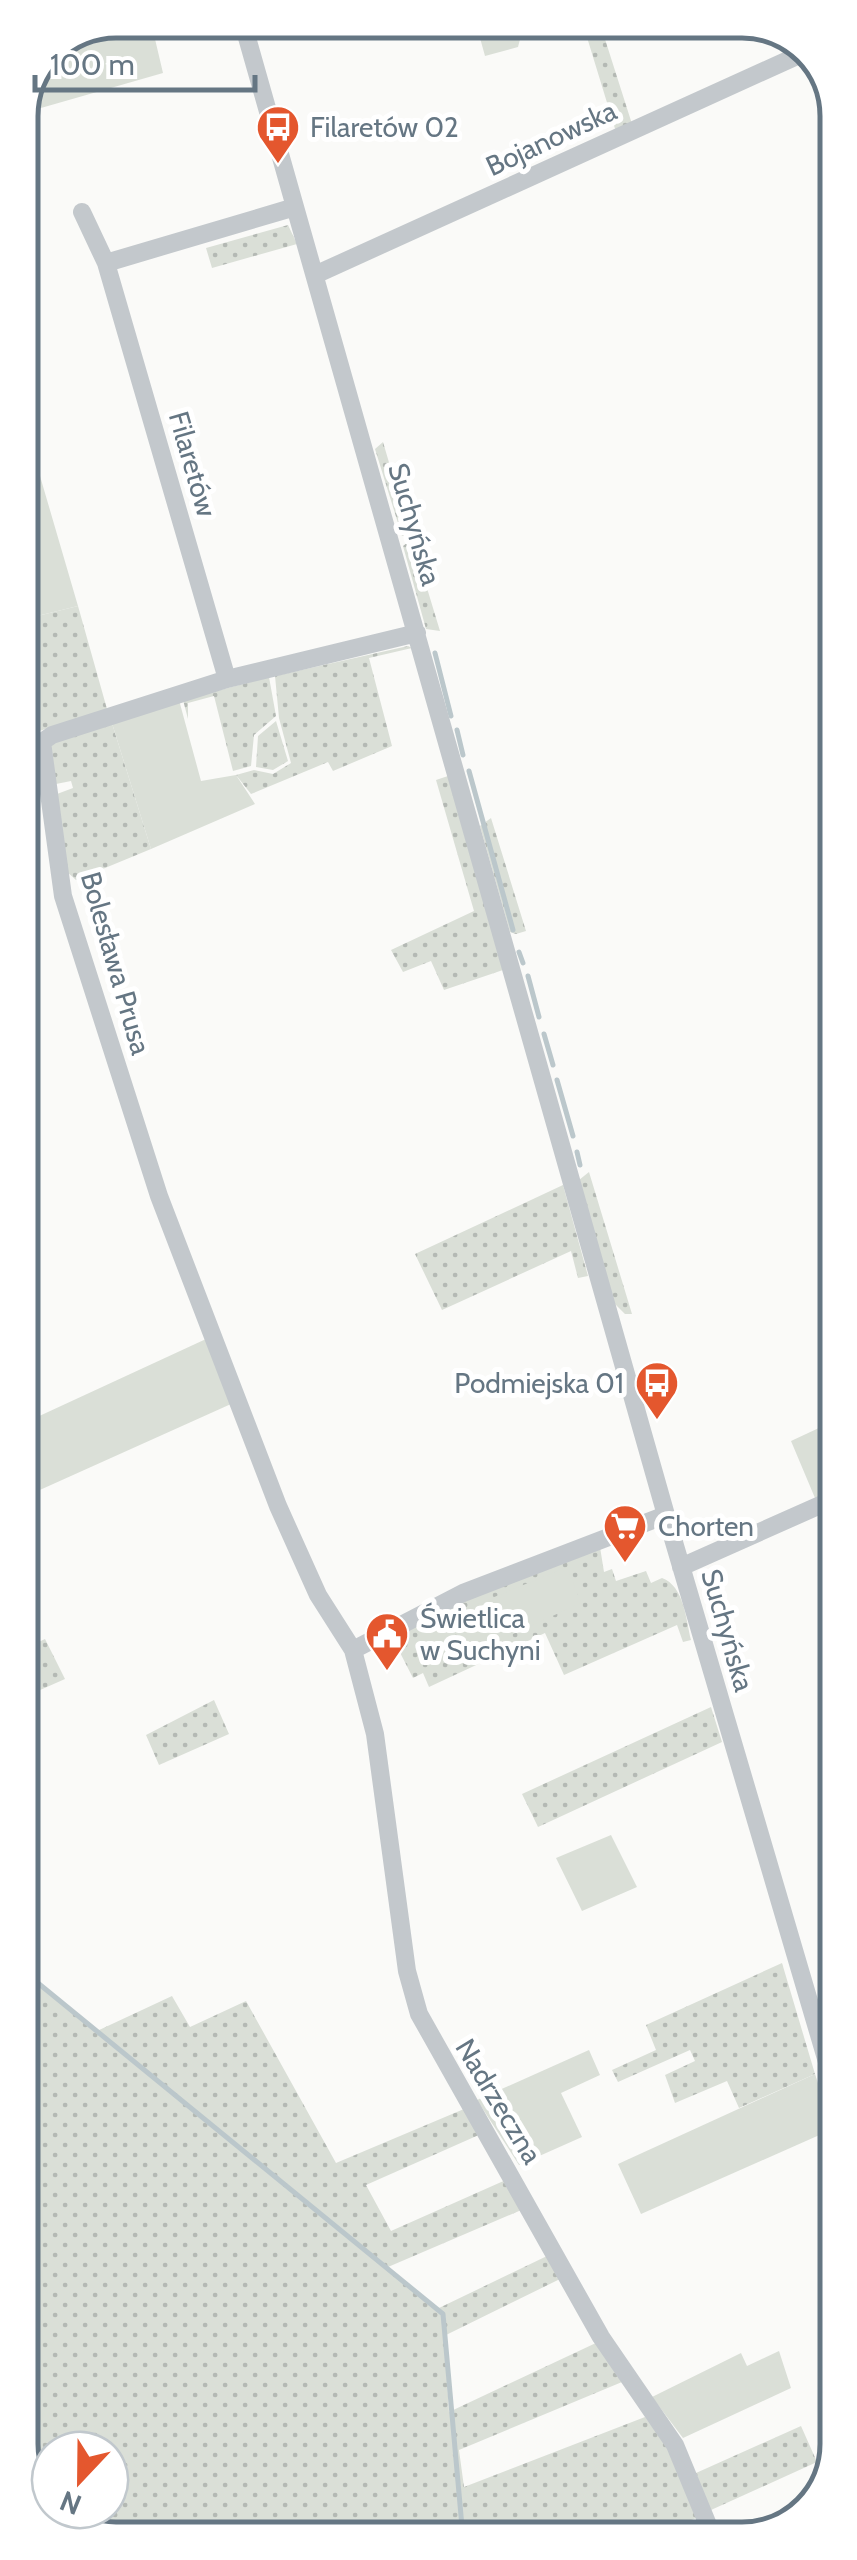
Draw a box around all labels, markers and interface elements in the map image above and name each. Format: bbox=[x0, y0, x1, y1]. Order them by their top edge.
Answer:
scale bar bbox=[35, 30, 255, 92]
text: 100 m bbox=[50, 46, 135, 83]
street label: Bojanowska bbox=[480, 93, 622, 183]
bus stop icon: Filaretów 02 bbox=[255, 104, 301, 165]
place label: Filaretów 02 bbox=[310, 110, 459, 144]
street label: Filaretów bbox=[162, 407, 224, 521]
street label: Suchyńska bbox=[381, 459, 449, 590]
street label: Bolesława Prusa bbox=[74, 868, 158, 1059]
bus stop icon: Podmiejska 01 bbox=[634, 1360, 680, 1421]
place label: Podmiejska 01 bbox=[454, 1366, 624, 1400]
supermarket icon: Chorten bbox=[602, 1503, 648, 1564]
place label: Chorten bbox=[658, 1509, 754, 1543]
street label: Suchyńska bbox=[694, 1565, 762, 1696]
place label: Świetlica w Suchyni bbox=[420, 1601, 541, 1667]
public building icon: Świetlica w Suchyni bbox=[364, 1611, 410, 1672]
street label: Nadrzeczna bbox=[449, 2032, 550, 2170]
north arrow bbox=[30, 2430, 130, 2530]
text: N bbox=[55, 2484, 86, 2523]

